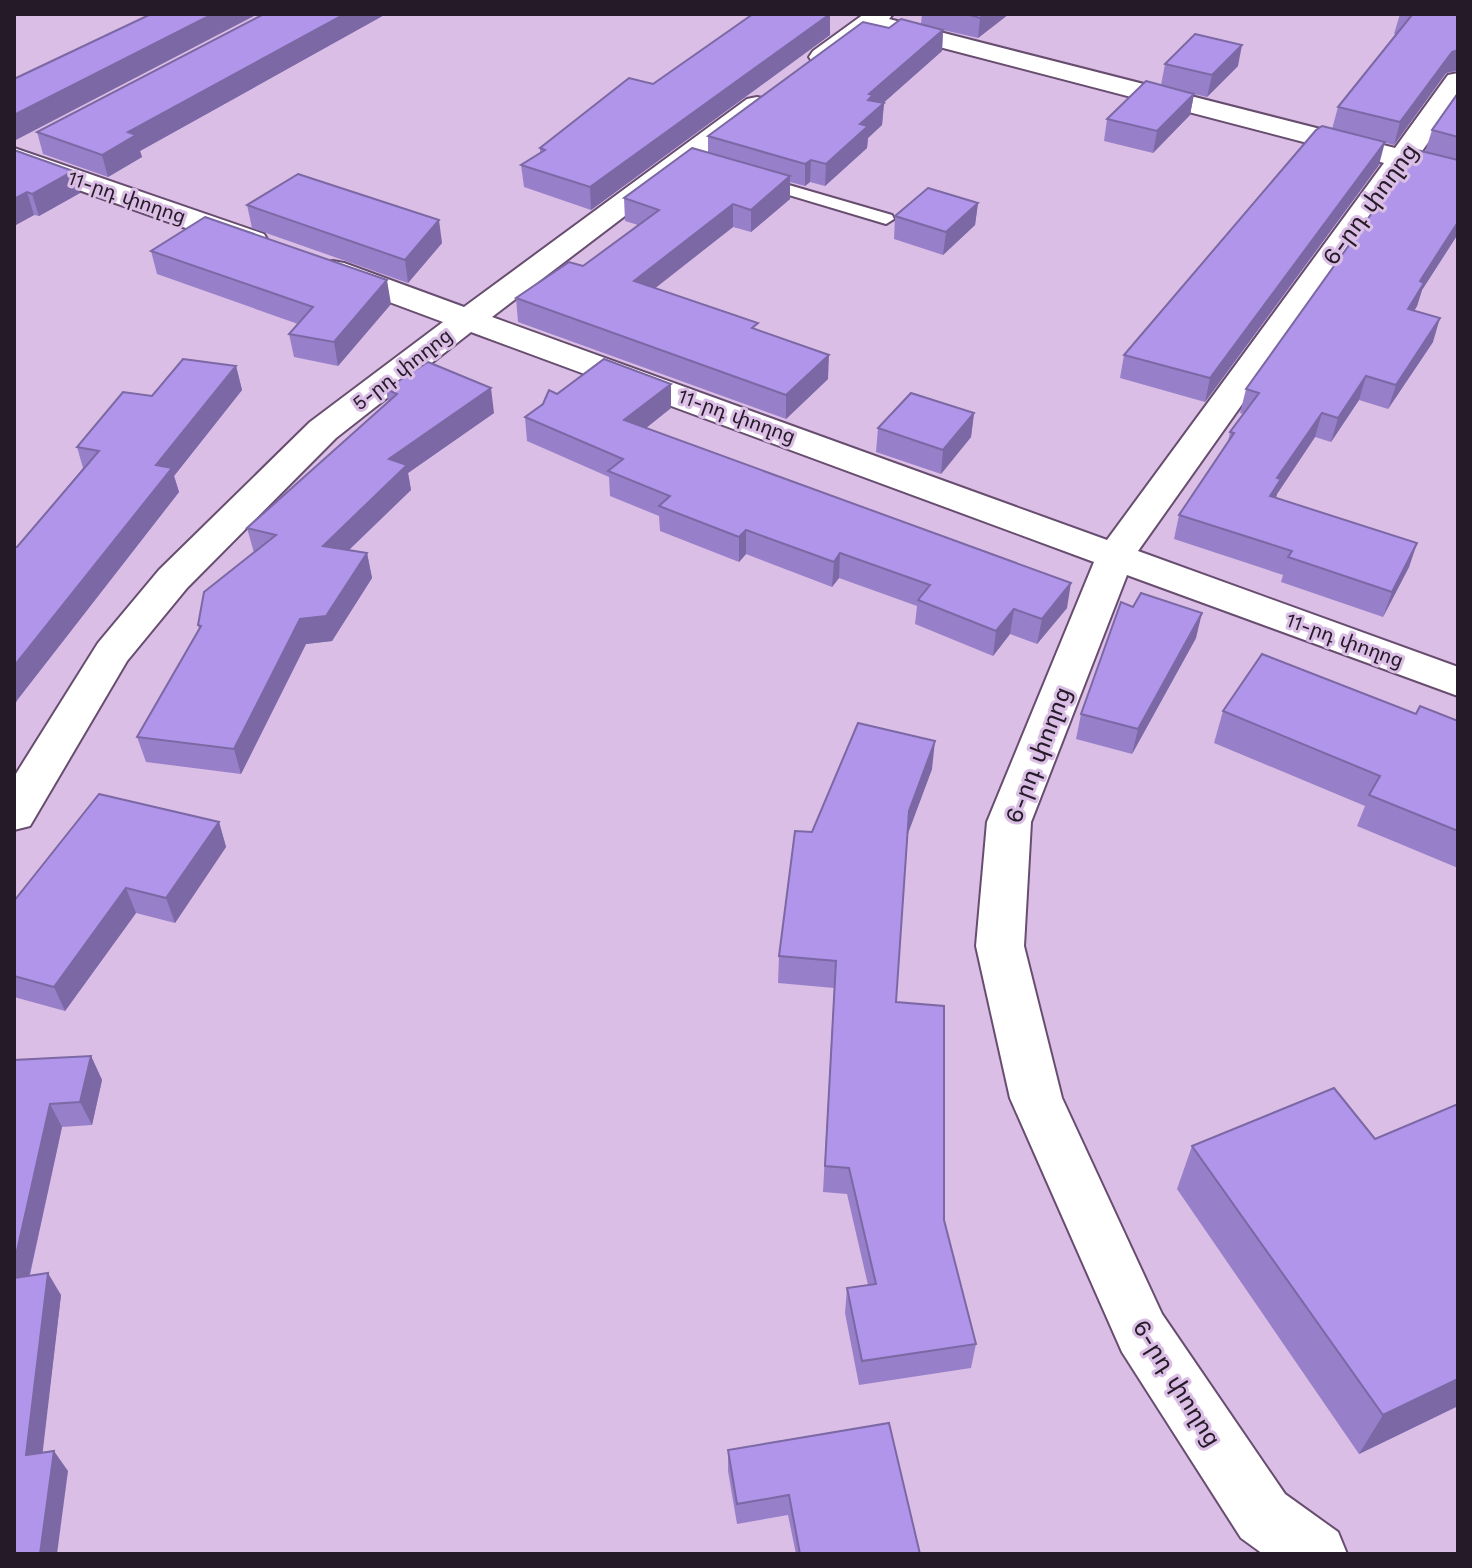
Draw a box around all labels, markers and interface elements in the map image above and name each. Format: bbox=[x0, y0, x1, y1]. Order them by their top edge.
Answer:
street label: 6-րդ փողոց bbox=[1316, 138, 1424, 270]
street label: 11-րդ փողոց bbox=[65, 166, 189, 228]
street label: 5-րդ փողոց bbox=[348, 323, 456, 415]
street label: 11-րդ փողոց bbox=[675, 384, 799, 448]
street label: 11-րդ փողոց bbox=[1283, 608, 1407, 672]
street label: 6-րդ փողոց bbox=[999, 683, 1077, 827]
street label: 6-րդ փողոց bbox=[1127, 1315, 1227, 1451]

